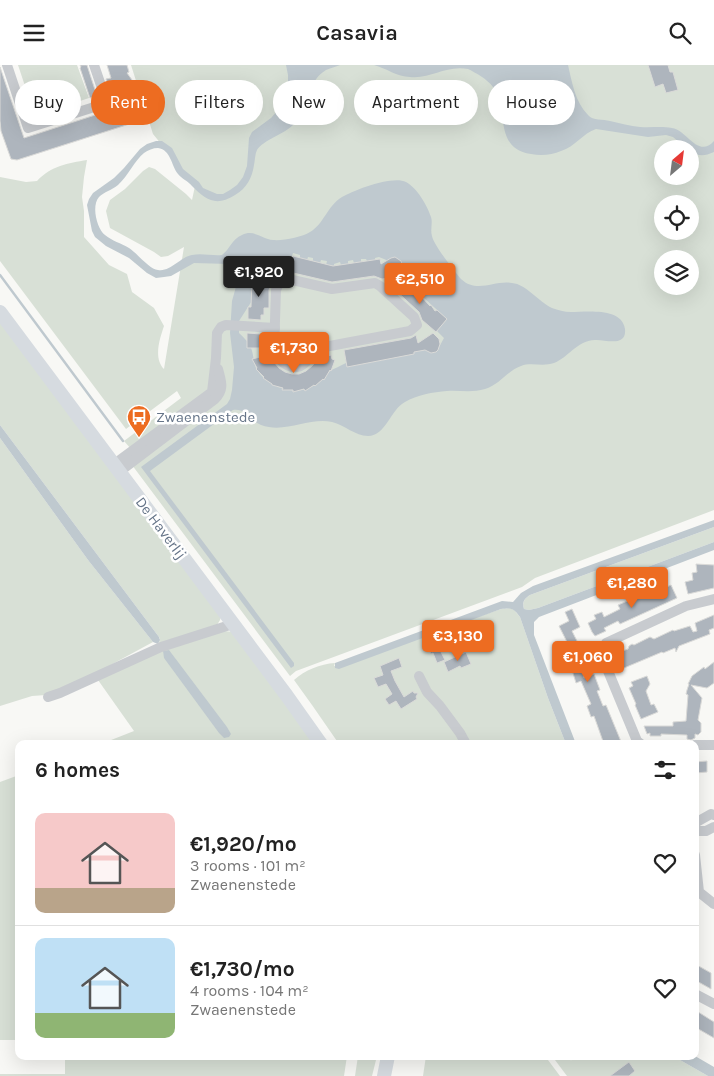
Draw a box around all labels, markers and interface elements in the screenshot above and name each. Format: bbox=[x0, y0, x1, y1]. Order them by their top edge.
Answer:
icon: menu bbox=[20, 19, 48, 47]
icon: search bbox=[666, 19, 694, 47]
text: Casavia bbox=[316, 20, 398, 46]
chip: Buy bbox=[15, 80, 81, 125]
chip: Rent bbox=[91, 80, 165, 125]
chip: Filters bbox=[175, 80, 263, 125]
chip: New bbox=[273, 80, 344, 125]
chip: Apartment bbox=[354, 80, 478, 125]
chip: House bbox=[488, 80, 575, 125]
north arrow bbox=[654, 140, 699, 185]
map controls bbox=[654, 140, 699, 295]
button: locate bbox=[654, 195, 699, 240]
button: layers bbox=[654, 250, 699, 295]
pin: €1,920 bbox=[218, 255, 300, 298]
text: €1,920 bbox=[234, 262, 284, 281]
pin: €2,510 bbox=[379, 263, 461, 305]
text: €2,510 bbox=[396, 269, 445, 288]
pin: €1,730 bbox=[253, 331, 335, 374]
text: €1,730 bbox=[270, 338, 318, 357]
bus stop icon: Zwaenenstede bbox=[126, 404, 152, 438]
place label: Zwaenenstede bbox=[156, 408, 255, 426]
street label: De Haverlij bbox=[132, 493, 190, 563]
pin: €1,280 bbox=[591, 567, 673, 609]
text: €1,280 bbox=[607, 573, 657, 592]
pin: €3,130 bbox=[417, 619, 499, 662]
text: €3,130 bbox=[433, 626, 483, 645]
pin: €1,060 bbox=[547, 641, 629, 683]
text: €1,060 bbox=[563, 647, 613, 666]
icon: filters bbox=[651, 756, 679, 784]
text: 6 homes bbox=[35, 758, 120, 782]
text: €1,920/mo bbox=[190, 832, 297, 856]
icon: home bbox=[75, 833, 135, 893]
icon: heart bbox=[651, 849, 679, 877]
text: 3 rooms · 101 m² bbox=[190, 856, 306, 875]
text: Zwaenenstede bbox=[190, 875, 296, 894]
text: €1,730/mo bbox=[190, 957, 295, 981]
icon: home bbox=[75, 958, 135, 1018]
icon: heart bbox=[651, 974, 679, 1002]
text: 4 rooms · 104 m² bbox=[190, 981, 309, 1000]
text: Zwaenenstede bbox=[190, 1000, 296, 1019]

